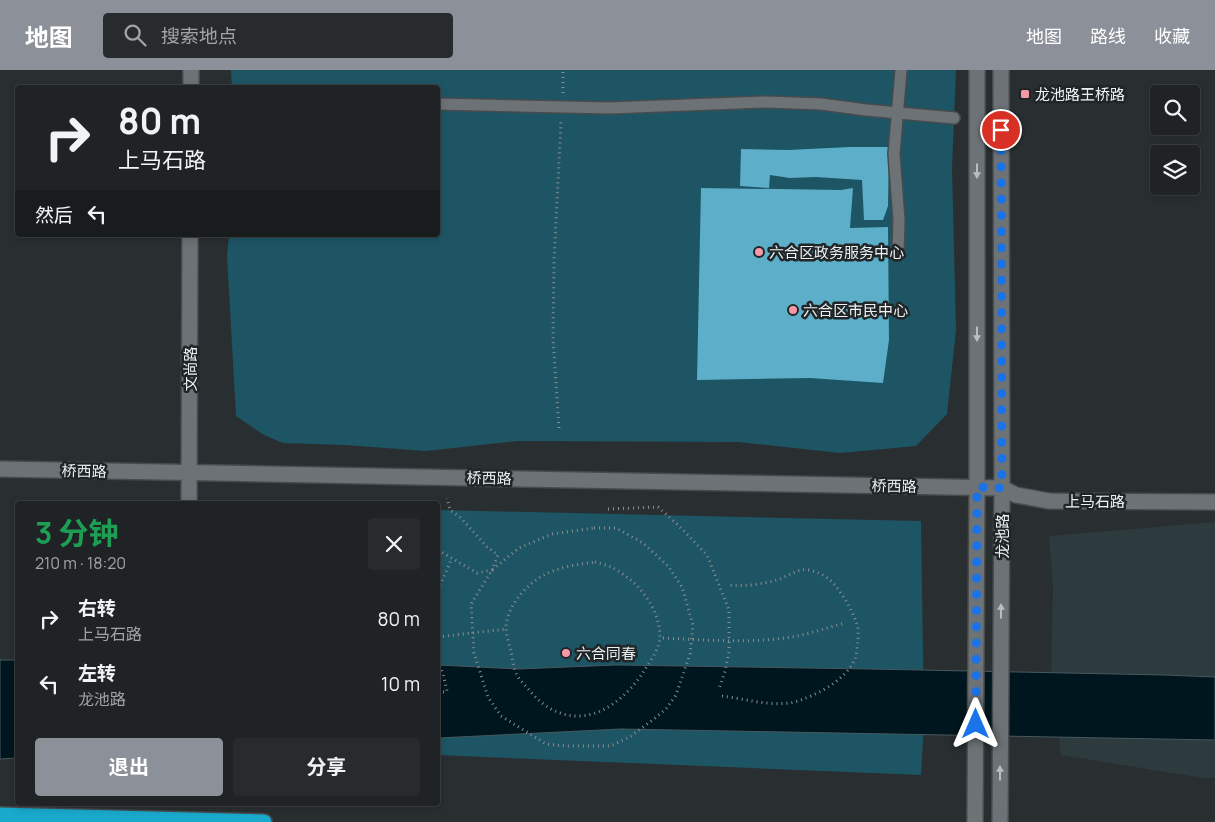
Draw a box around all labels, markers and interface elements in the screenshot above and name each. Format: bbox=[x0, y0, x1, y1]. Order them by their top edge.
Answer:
search box bbox=[103, 13, 453, 58]
text: 地图 bbox=[25, 20, 73, 53]
icon: search bbox=[121, 21, 149, 49]
text: 搜索地点 bbox=[161, 23, 237, 49]
text: 地图 bbox=[1026, 24, 1062, 48]
text: 路线 bbox=[1090, 24, 1126, 48]
text: 收藏 bbox=[1154, 24, 1190, 48]
place label: 龙池路王桥路 bbox=[1035, 84, 1125, 105]
map controls bbox=[1150, 85, 1200, 195]
button: search bbox=[1150, 85, 1200, 135]
marker: 龙池路王桥路 bbox=[1019, 88, 1031, 100]
text: 80 m bbox=[118, 97, 201, 145]
icon: right bbox=[35, 105, 100, 170]
pin bbox=[980, 109, 1022, 151]
icon: arrive bbox=[987, 116, 1015, 144]
text: 上马石路 bbox=[118, 145, 206, 175]
button: layers bbox=[1150, 145, 1200, 195]
one-way arrow bbox=[973, 163, 981, 179]
icon: left bbox=[83, 200, 111, 228]
text: 然后 bbox=[35, 202, 73, 228]
place label: 六合区政务服务中心 bbox=[769, 242, 904, 263]
marker: 六合区政务服务中心 bbox=[753, 246, 765, 258]
place label: 六合区市民中心 bbox=[803, 300, 908, 321]
marker: 六合区市民中心 bbox=[787, 304, 799, 316]
one-way arrow bbox=[973, 326, 981, 342]
street label: 文尚路 bbox=[180, 346, 201, 392]
street label: 桥西路 bbox=[61, 460, 107, 482]
street label: 桥西路 bbox=[466, 467, 512, 489]
street label: 桥西路 bbox=[871, 475, 917, 497]
street label: 上马石路 bbox=[1065, 491, 1125, 512]
text: 3 分钟 bbox=[35, 512, 118, 553]
street label: 龙池路 bbox=[992, 513, 1013, 559]
button: close bbox=[368, 518, 420, 570]
text: 210 m · 18:20 bbox=[35, 552, 126, 574]
text: 右转 bbox=[78, 595, 116, 621]
one-way arrow bbox=[997, 603, 1005, 619]
icon: right bbox=[35, 605, 63, 633]
text: 80 m bbox=[377, 606, 420, 632]
text: 上马石路 bbox=[78, 623, 142, 645]
place label: 六合同春 bbox=[576, 643, 636, 664]
marker: 六合同春 bbox=[560, 647, 572, 659]
text: 左转 bbox=[78, 660, 116, 686]
icon: left bbox=[35, 670, 63, 698]
text: 10 m bbox=[381, 671, 420, 697]
text: 龙池路 bbox=[78, 688, 126, 710]
position arrow bbox=[949, 697, 1001, 749]
button: 退出 bbox=[35, 738, 223, 796]
button: 分享 bbox=[233, 738, 420, 796]
one-way arrow bbox=[996, 765, 1004, 781]

